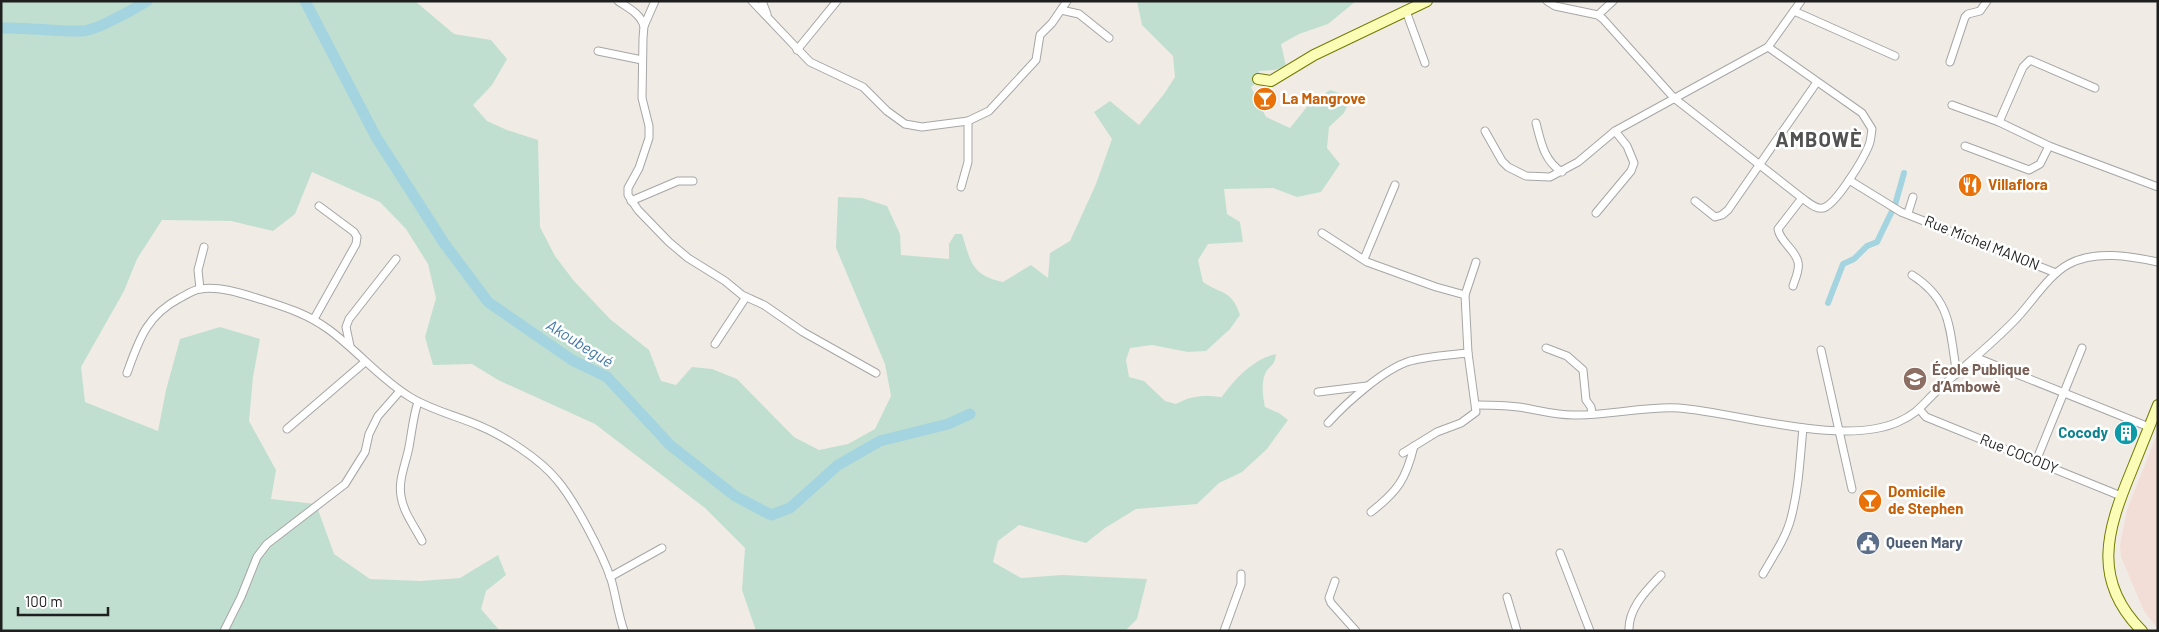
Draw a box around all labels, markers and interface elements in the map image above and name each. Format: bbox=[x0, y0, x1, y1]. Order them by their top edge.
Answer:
bar icon: La Mangrove bbox=[1252, 86, 1278, 112]
place label: La Mangrove bbox=[1282, 89, 1366, 107]
district label: AMBOWÈ bbox=[1775, 127, 1863, 151]
restaurant icon: Villaflora bbox=[1957, 172, 1983, 198]
place label: Villaflora bbox=[1988, 175, 2048, 193]
street label: Rue Michel MANON bbox=[1922, 211, 2043, 273]
water label: Akoubegué bbox=[543, 315, 617, 371]
place label: École Publique d’Ambowè bbox=[1932, 360, 2030, 395]
school or university icon: École Publique d’Ambowè bbox=[1902, 366, 1928, 392]
building icon: Cocody bbox=[2113, 420, 2139, 446]
place label: Cocody bbox=[2058, 423, 2108, 441]
street label: Rue COCODY bbox=[1978, 429, 2061, 477]
place label: Domicile de Stephen bbox=[1888, 482, 1963, 517]
bar icon: Domicile de Stephen bbox=[1857, 488, 1883, 514]
public building icon: Queen Mary bbox=[1855, 530, 1881, 556]
place label: Queen Mary bbox=[1886, 533, 1963, 551]
scale bar bbox=[18, 584, 108, 616]
text: 100 m bbox=[25, 592, 63, 610]

